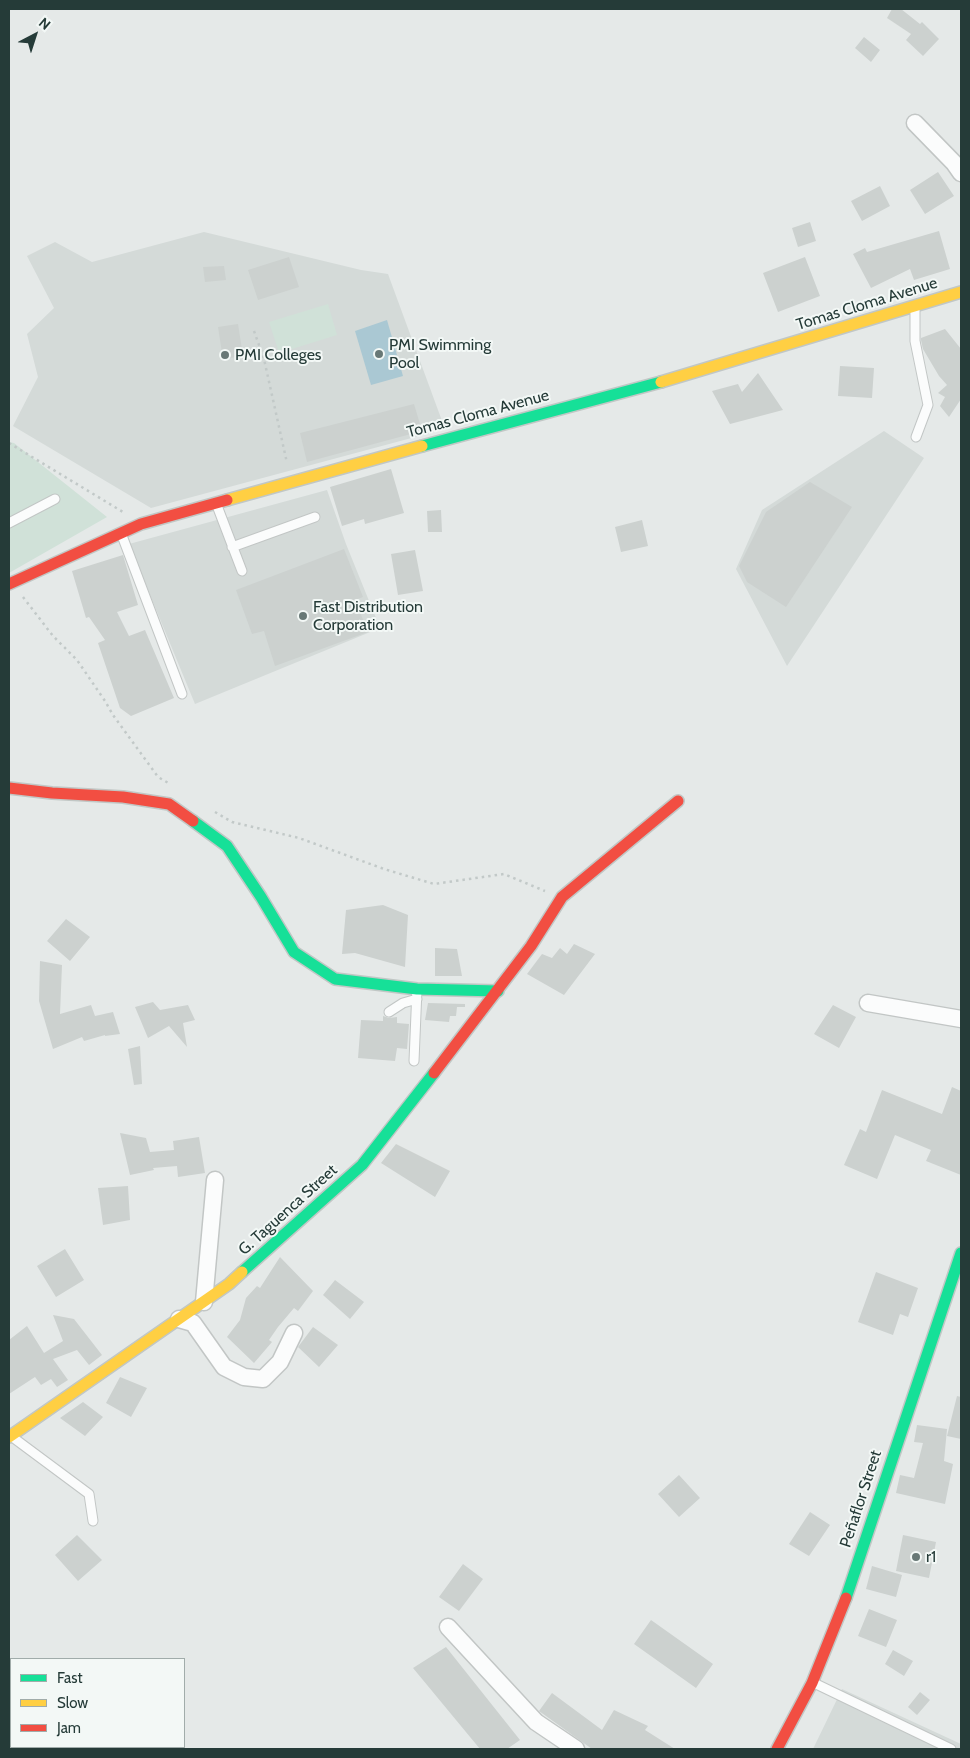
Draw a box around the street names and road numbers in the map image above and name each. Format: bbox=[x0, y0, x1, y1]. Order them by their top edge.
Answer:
street label: Tomas Cloma Avenue bbox=[794, 273, 940, 335]
street label: Tomas Cloma Avenue bbox=[405, 386, 551, 442]
street label: G. Taguenca Street bbox=[235, 1161, 341, 1259]
street label: Peñaflor Street bbox=[836, 1448, 886, 1550]

